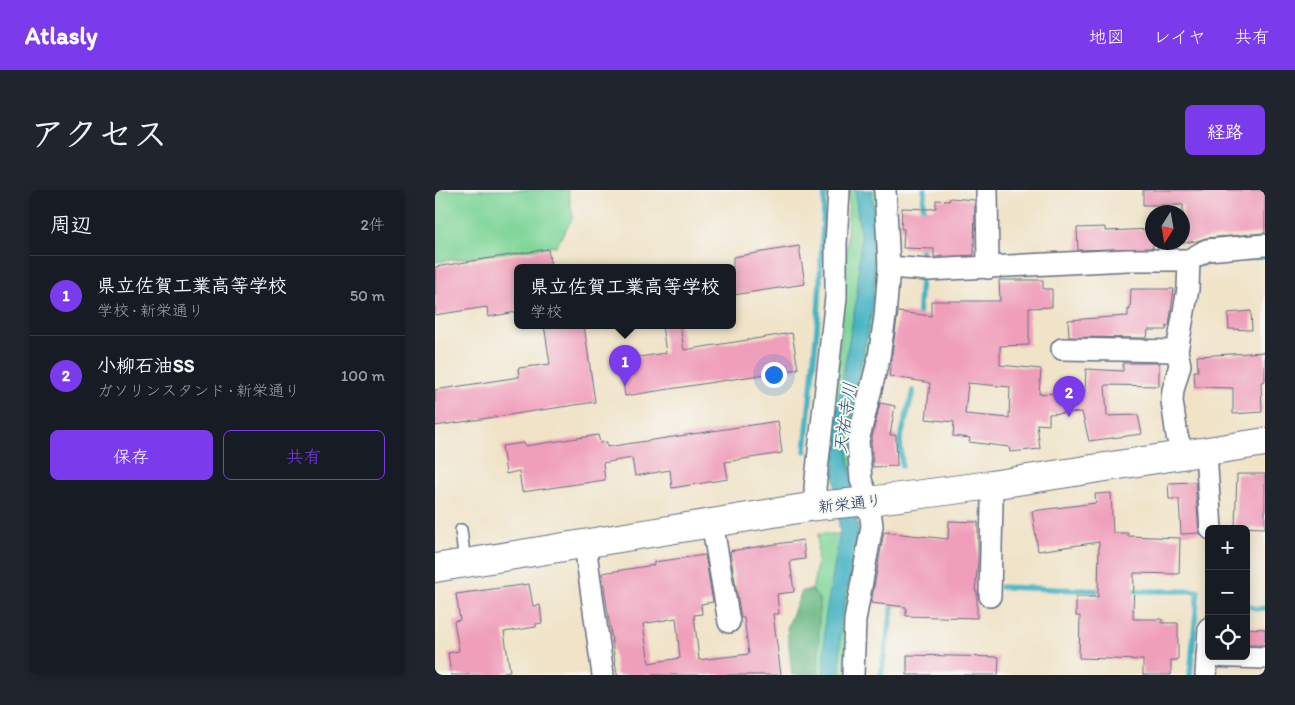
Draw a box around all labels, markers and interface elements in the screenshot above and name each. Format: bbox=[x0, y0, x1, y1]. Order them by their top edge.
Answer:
text: Atlasly bbox=[25, 21, 98, 50]
text: 地図 bbox=[1089, 26, 1125, 48]
text: レイヤ bbox=[1153, 26, 1206, 48]
text: 共有 bbox=[1234, 26, 1270, 48]
button: 経路 bbox=[1185, 105, 1265, 155]
text: アクセス bbox=[30, 113, 168, 155]
north arrow bbox=[1145, 205, 1190, 250]
text: 周辺 bbox=[50, 212, 92, 237]
text: 2件 bbox=[361, 215, 385, 234]
popup bbox=[514, 264, 736, 329]
text: 県立佐賀工業高等学校 bbox=[97, 274, 287, 297]
text: 県立佐賀工業高等学校 bbox=[530, 275, 720, 298]
text: 1 bbox=[62, 286, 70, 305]
text: 50 m bbox=[350, 286, 385, 305]
text: 学校 · 新栄通り bbox=[97, 301, 204, 320]
text: 学校 bbox=[530, 302, 562, 321]
pin: 1 bbox=[609, 345, 641, 386]
text: 小柳石油SS bbox=[97, 354, 194, 377]
your location bbox=[761, 362, 787, 388]
text: 2 bbox=[62, 366, 70, 385]
text: 100 m bbox=[341, 366, 385, 385]
pin: 2 bbox=[1053, 376, 1085, 417]
text: ガソリンスタンド · 新栄通り bbox=[97, 381, 300, 400]
water label: 天祐寺川 bbox=[829, 381, 861, 455]
button: 保存 bbox=[50, 430, 213, 480]
button: 共有 bbox=[223, 430, 385, 480]
street label: 新栄通り bbox=[817, 491, 883, 516]
map controls bbox=[1205, 525, 1250, 660]
button: + bbox=[1205, 525, 1250, 570]
button: − bbox=[1205, 570, 1250, 615]
button: locate bbox=[1205, 615, 1250, 660]

